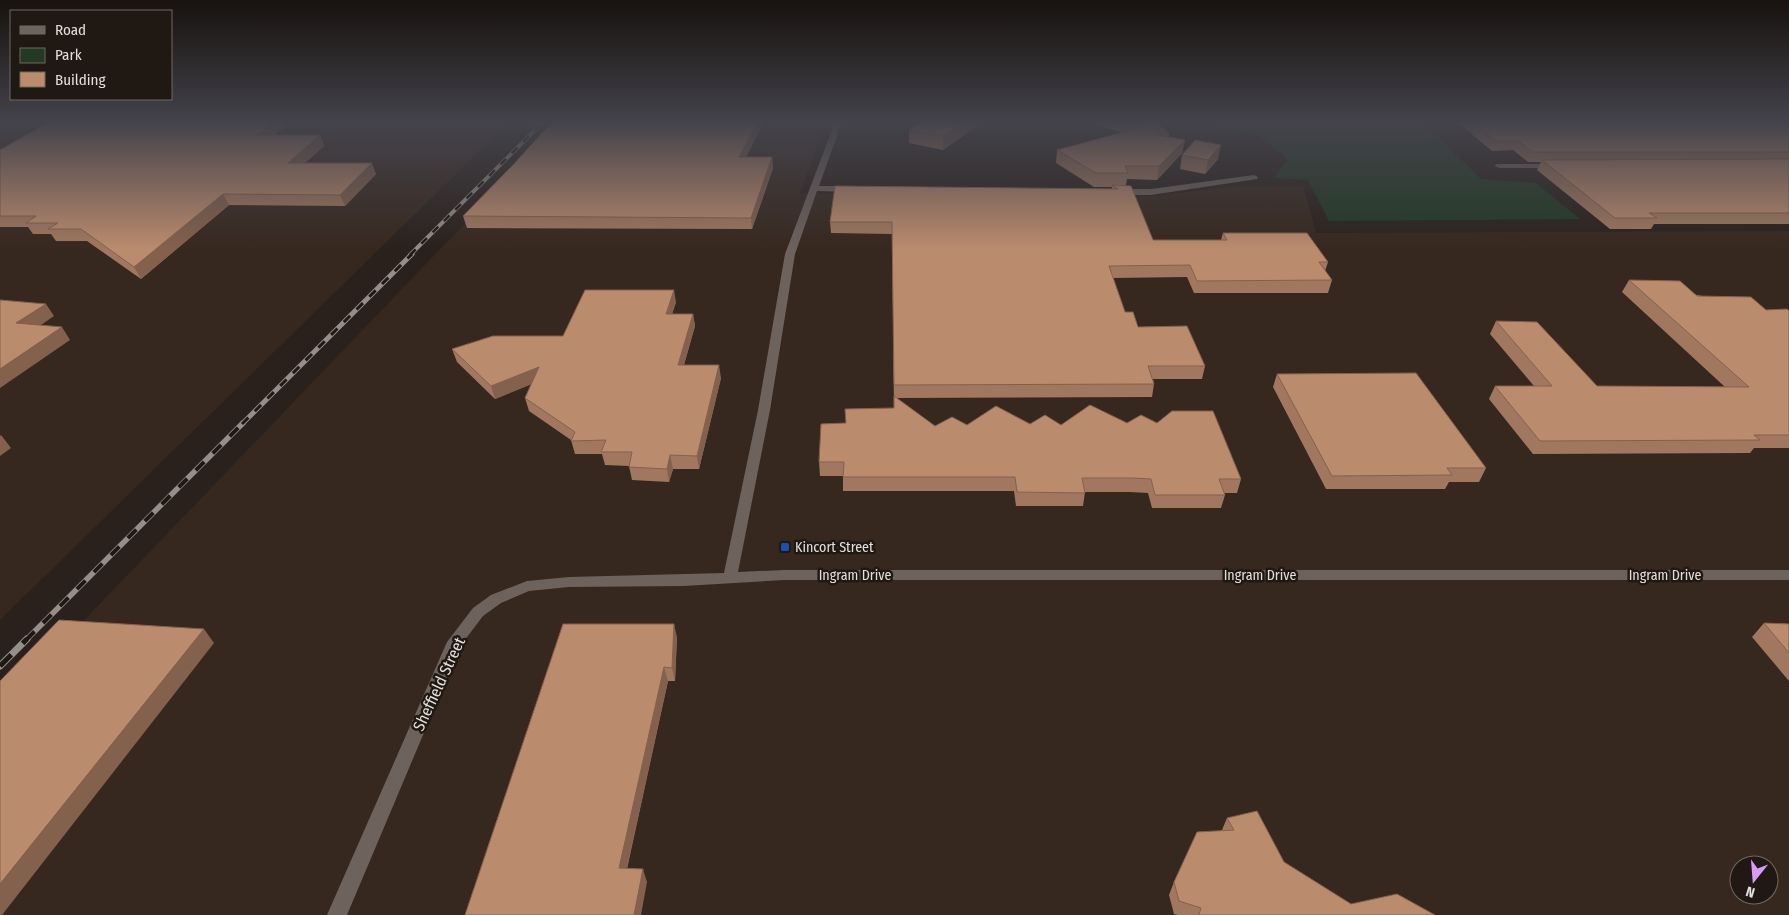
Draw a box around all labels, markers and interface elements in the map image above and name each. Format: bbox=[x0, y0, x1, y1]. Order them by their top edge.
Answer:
legend bbox=[10, 10, 172, 100]
text: Road bbox=[55, 21, 86, 39]
text: Park bbox=[55, 46, 82, 64]
text: Building bbox=[55, 71, 106, 89]
place label: Kincort Street bbox=[795, 539, 874, 556]
marker: Kincort Street bbox=[779, 541, 791, 553]
street label: Ingram Drive bbox=[819, 567, 891, 584]
street label: Ingram Drive bbox=[1224, 567, 1296, 584]
street label: Ingram Drive bbox=[1629, 567, 1701, 584]
street label: Sheffield Street bbox=[409, 633, 469, 734]
north arrow bbox=[1729, 855, 1779, 905]
text: N bbox=[1744, 883, 1757, 901]

